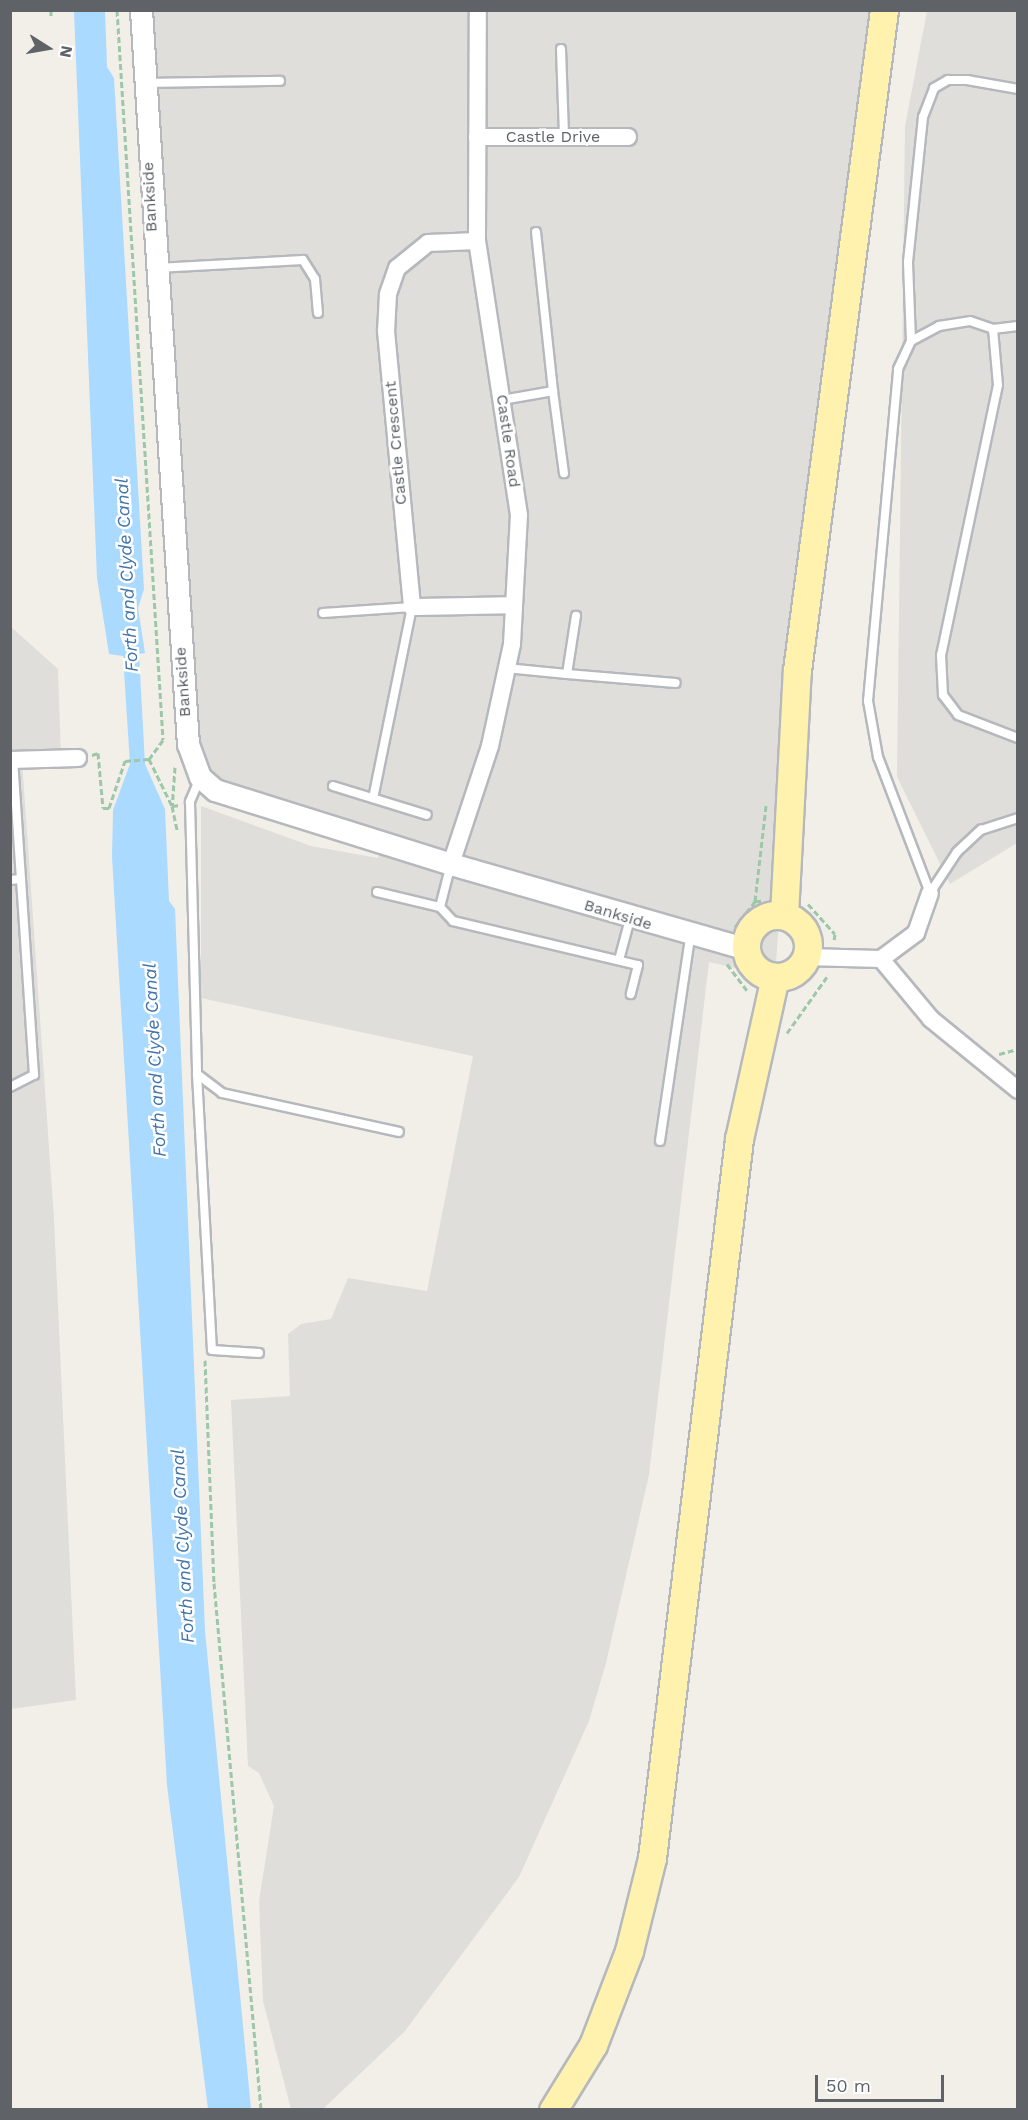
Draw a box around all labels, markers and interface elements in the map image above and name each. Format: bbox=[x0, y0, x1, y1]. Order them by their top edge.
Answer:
north arrow bbox=[18, 18, 78, 78]
text: N bbox=[56, 44, 77, 59]
street label: Castle Drive bbox=[506, 127, 600, 147]
street label: Bankside bbox=[139, 161, 161, 233]
street label: Castle Crescent bbox=[381, 380, 411, 506]
street label: Castle Road bbox=[492, 393, 524, 489]
water label: Forth and Clyde Canal bbox=[111, 477, 143, 673]
street label: Bankside bbox=[171, 646, 195, 718]
street label: Bankside bbox=[582, 896, 654, 934]
water label: Forth and Clyde Canal bbox=[139, 962, 171, 1158]
water label: Forth and Clyde Canal bbox=[167, 1448, 199, 1644]
scale bar bbox=[818, 2063, 947, 2101]
text: 50 m bbox=[826, 2075, 871, 2096]

